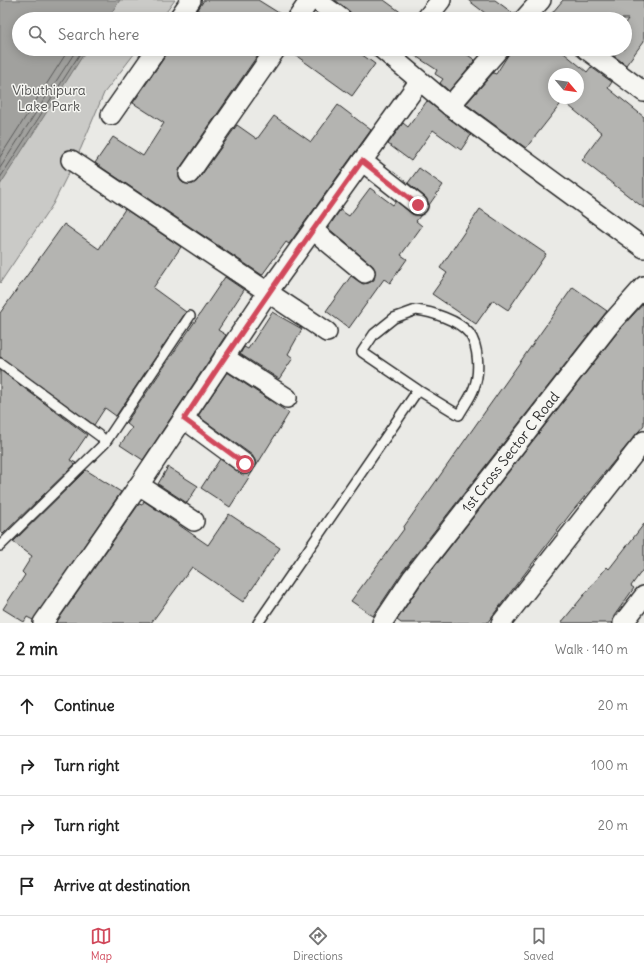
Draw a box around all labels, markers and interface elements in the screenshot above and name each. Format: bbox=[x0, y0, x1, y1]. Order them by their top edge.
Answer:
search box bbox=[12, 12, 632, 56]
icon: search bbox=[26, 23, 48, 45]
text: Search here bbox=[58, 25, 139, 44]
north arrow bbox=[548, 68, 584, 104]
park label: Vibuthipura Lake Park bbox=[12, 81, 86, 115]
route end bbox=[409, 196, 427, 214]
street label: 1st Cross Sector C Road bbox=[458, 388, 563, 516]
route start bbox=[236, 455, 254, 473]
text: 2 min bbox=[16, 638, 58, 660]
text: Walk · 140 m bbox=[555, 641, 628, 658]
icon: ahead bbox=[16, 695, 38, 717]
text: Continue bbox=[54, 696, 115, 715]
text: 20 m bbox=[598, 697, 628, 714]
icon: right bbox=[16, 755, 38, 777]
text: Turn right bbox=[54, 756, 119, 775]
text: 100 m bbox=[591, 757, 628, 774]
icon: right bbox=[16, 815, 38, 837]
text: Turn right bbox=[54, 816, 119, 835]
text: 20 m bbox=[598, 817, 628, 834]
icon: arrive bbox=[16, 875, 38, 897]
text: Arrive at destination bbox=[54, 876, 190, 895]
tab: Map bbox=[90, 925, 112, 963]
tab: Directions bbox=[293, 925, 343, 963]
tab: Saved bbox=[523, 925, 554, 963]

